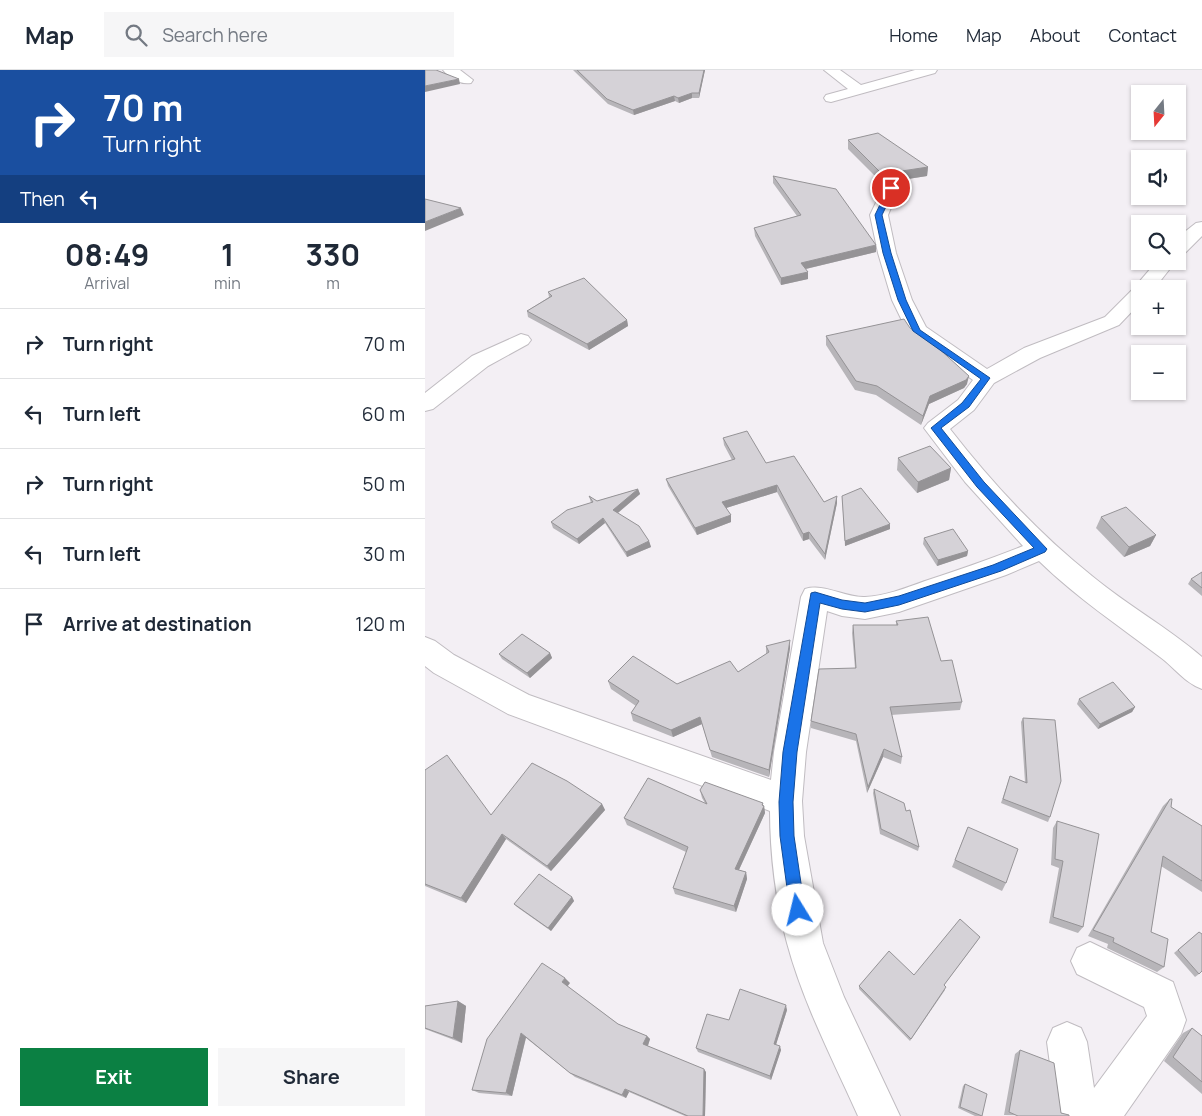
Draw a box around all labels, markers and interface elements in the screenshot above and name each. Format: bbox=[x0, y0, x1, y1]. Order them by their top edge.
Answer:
search box bbox=[104, 12, 454, 57]
text: Map bbox=[25, 18, 74, 51]
icon: search bbox=[122, 21, 150, 49]
text: Search here bbox=[162, 22, 268, 48]
text: Home bbox=[889, 23, 938, 47]
text: Map bbox=[966, 23, 1002, 47]
text: About bbox=[1030, 23, 1080, 47]
text: Contact bbox=[1108, 23, 1177, 47]
text: 70 m bbox=[103, 84, 183, 132]
north arrow bbox=[1131, 85, 1186, 140]
map controls bbox=[1131, 85, 1186, 400]
icon: right bbox=[20, 90, 85, 155]
text: Turn right bbox=[103, 129, 201, 159]
button: sound bbox=[1131, 150, 1186, 205]
pin bbox=[870, 167, 912, 209]
icon: arrive bbox=[877, 174, 905, 202]
icon: left bbox=[75, 185, 103, 213]
text: Then bbox=[20, 186, 65, 212]
button: search bbox=[1131, 215, 1186, 270]
text: 08:49 bbox=[65, 234, 149, 275]
text: 1 bbox=[221, 234, 234, 275]
text: 330 bbox=[306, 234, 360, 275]
text: Arrival bbox=[84, 272, 130, 294]
text: min bbox=[214, 272, 241, 294]
text: m bbox=[326, 272, 340, 294]
button: + bbox=[1131, 280, 1186, 335]
icon: right bbox=[20, 330, 48, 358]
text: Turn right bbox=[63, 331, 153, 357]
text: 70 m bbox=[364, 331, 405, 357]
button: − bbox=[1131, 345, 1186, 400]
icon: left bbox=[20, 400, 48, 428]
text: Turn left bbox=[63, 401, 141, 427]
text: 60 m bbox=[362, 401, 405, 427]
icon: right bbox=[20, 470, 48, 498]
text: Turn right bbox=[63, 471, 153, 497]
text: 50 m bbox=[363, 471, 405, 497]
icon: left bbox=[20, 540, 48, 568]
text: Turn left bbox=[63, 541, 141, 567]
text: 30 m bbox=[363, 541, 405, 567]
icon: arrive bbox=[20, 610, 48, 638]
text: Arrive at destination bbox=[63, 611, 252, 637]
text: 120 m bbox=[355, 611, 405, 637]
position arrow bbox=[771, 883, 823, 935]
button: Exit bbox=[20, 1048, 208, 1106]
button: Share bbox=[218, 1048, 405, 1106]

